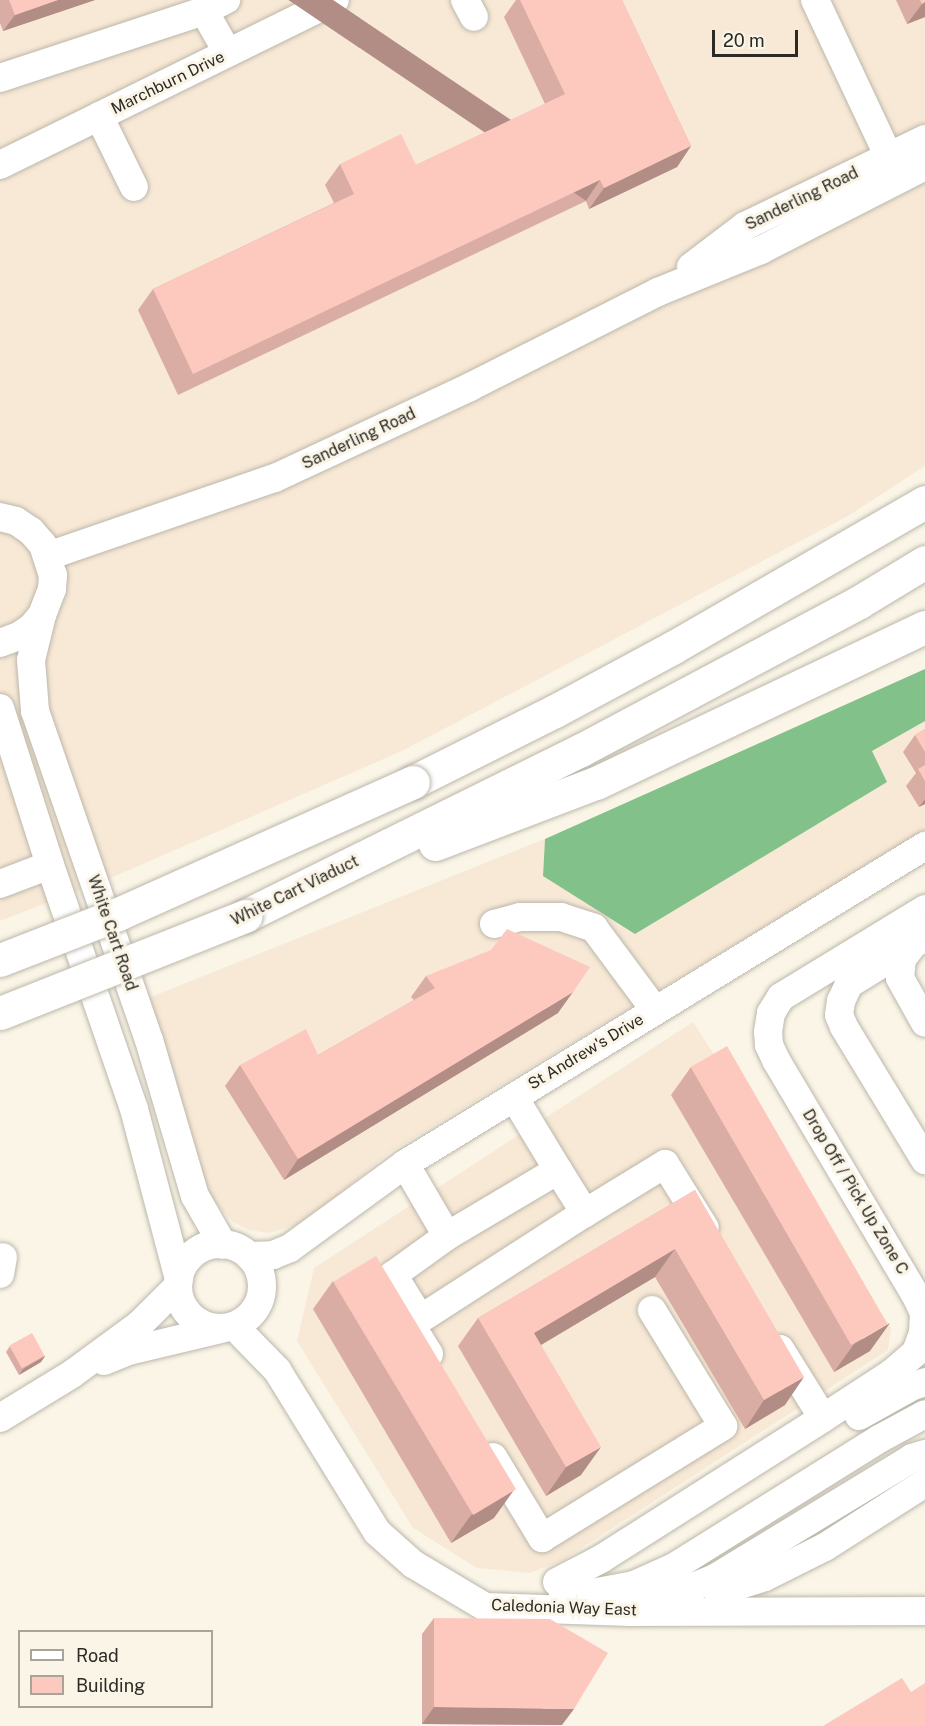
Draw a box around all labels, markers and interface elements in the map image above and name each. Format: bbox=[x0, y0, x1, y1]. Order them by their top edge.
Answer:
scale bar bbox=[715, 18, 800, 56]
text: 20 m bbox=[723, 30, 765, 51]
street label: Marchburn Drive bbox=[108, 47, 228, 119]
street label: Sanderling Road bbox=[742, 163, 862, 235]
street label: Sanderling Road bbox=[299, 404, 419, 474]
street label: White Cart Viaduct bbox=[228, 852, 362, 930]
street label: White Cart Road bbox=[83, 873, 141, 993]
street label: St Andrew's Drive bbox=[525, 1010, 647, 1094]
street label: Drop Off / Pick Up Zone C bbox=[798, 1106, 912, 1278]
street label: Caledonia Way East bbox=[491, 1596, 637, 1620]
legend bbox=[18, 1630, 213, 1708]
text: Road bbox=[76, 1645, 119, 1666]
text: Building bbox=[76, 1675, 145, 1696]

